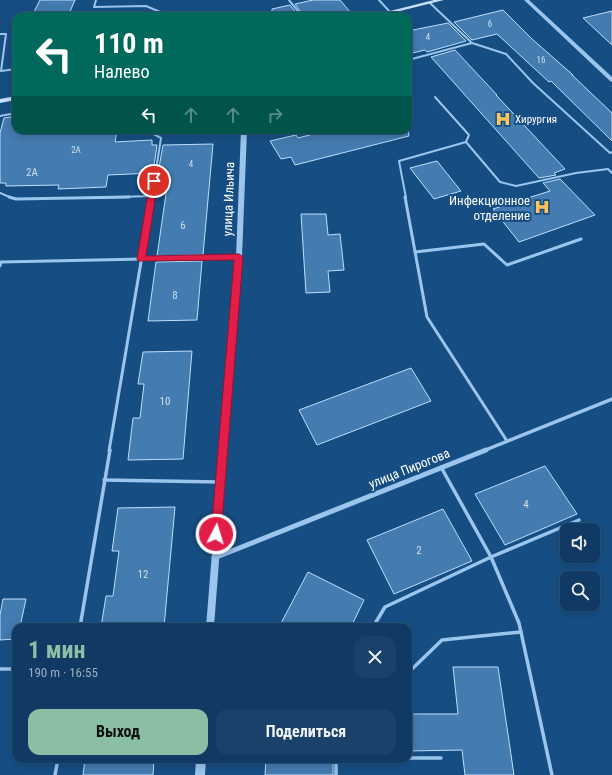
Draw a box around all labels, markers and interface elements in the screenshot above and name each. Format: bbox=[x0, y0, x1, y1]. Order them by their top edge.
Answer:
house number: 6 bbox=[488, 19, 492, 29]
text: 110 m bbox=[94, 27, 164, 60]
icon: left bbox=[28, 28, 80, 80]
house number: 4 bbox=[426, 32, 431, 42]
house number: 16 bbox=[537, 55, 545, 65]
text: Налево bbox=[94, 61, 150, 82]
icon: left bbox=[138, 104, 160, 126]
icon: ahead bbox=[180, 104, 202, 126]
icon: ahead bbox=[222, 104, 244, 126]
icon: right bbox=[264, 104, 286, 126]
hospital icon: Хирургия bbox=[494, 110, 512, 128]
place label: Хирургия bbox=[515, 113, 557, 126]
house number: 2А bbox=[71, 145, 81, 155]
house number: 4 bbox=[189, 159, 194, 169]
street label: улица Ильича bbox=[220, 162, 237, 237]
pin bbox=[137, 164, 171, 198]
house number: 2А bbox=[26, 166, 39, 179]
icon: arrive bbox=[143, 170, 165, 192]
place label: Инфекционное отделение bbox=[449, 193, 530, 223]
hospital icon: Инфекционное отделение bbox=[533, 198, 551, 216]
house number: 6 bbox=[180, 219, 186, 232]
house number: 8 bbox=[172, 289, 178, 302]
house number: 10 bbox=[160, 395, 170, 408]
street label: улица Пирогова bbox=[366, 445, 452, 492]
house number: 4 bbox=[523, 498, 529, 511]
position arrow bbox=[195, 513, 237, 555]
map controls bbox=[560, 523, 600, 611]
button: sound bbox=[560, 523, 600, 563]
house number: 2 bbox=[416, 544, 422, 557]
house number: 12 bbox=[138, 568, 148, 581]
button: search bbox=[560, 571, 600, 611]
text: 1 мин bbox=[28, 636, 86, 664]
button: close bbox=[354, 636, 396, 678]
text: 190 m · 16:55 bbox=[28, 665, 98, 680]
button: Выход bbox=[28, 709, 208, 755]
button: Поделиться bbox=[216, 709, 396, 755]

